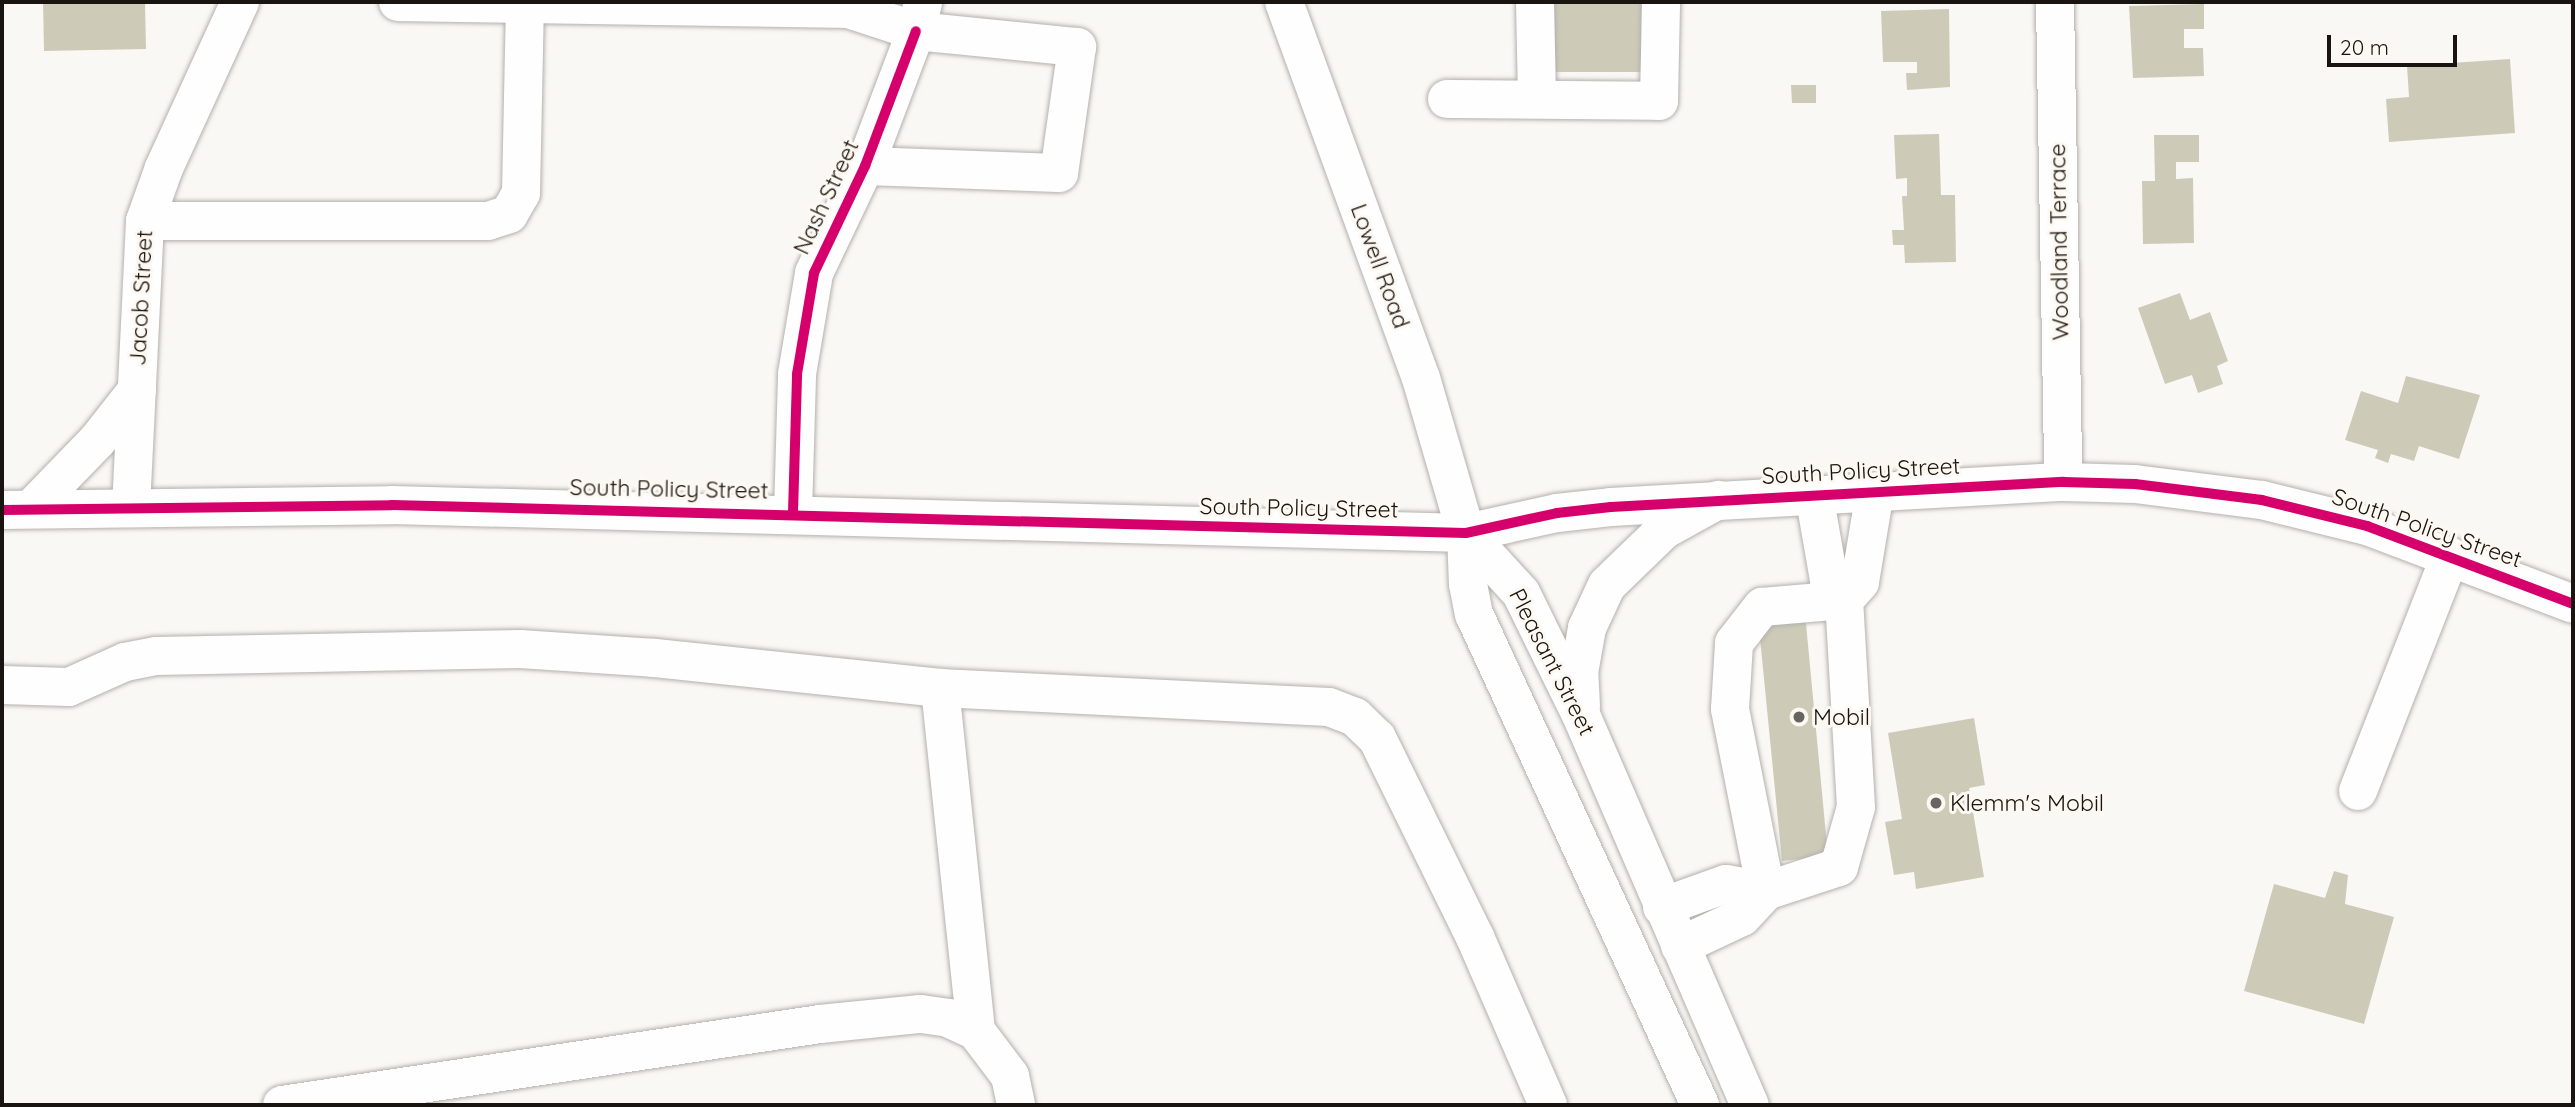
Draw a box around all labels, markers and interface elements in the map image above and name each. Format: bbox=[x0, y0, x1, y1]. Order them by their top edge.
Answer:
scale bar bbox=[2330, 21, 2460, 65]
text: 20 m bbox=[2340, 34, 2389, 60]
street label: Nash Street bbox=[787, 135, 865, 259]
street label: Woodland Terrace bbox=[2043, 143, 2075, 341]
street label: Lowell Road bbox=[1345, 200, 1415, 332]
street label: Jacob Street bbox=[124, 229, 158, 367]
street label: South Policy Street bbox=[1761, 452, 1961, 490]
street label: South Policy Street bbox=[569, 473, 769, 505]
street label: South Policy Street bbox=[2329, 483, 2525, 573]
street label: South Policy Street bbox=[1199, 492, 1399, 524]
street label: Pleasant Street bbox=[1503, 584, 1601, 740]
place label: Mobil bbox=[1813, 703, 1870, 731]
marker: Mobil bbox=[1791, 709, 1807, 725]
place label: Klemm's Mobil bbox=[1950, 789, 2104, 817]
marker: Klemm's Mobil bbox=[1928, 795, 1944, 811]

